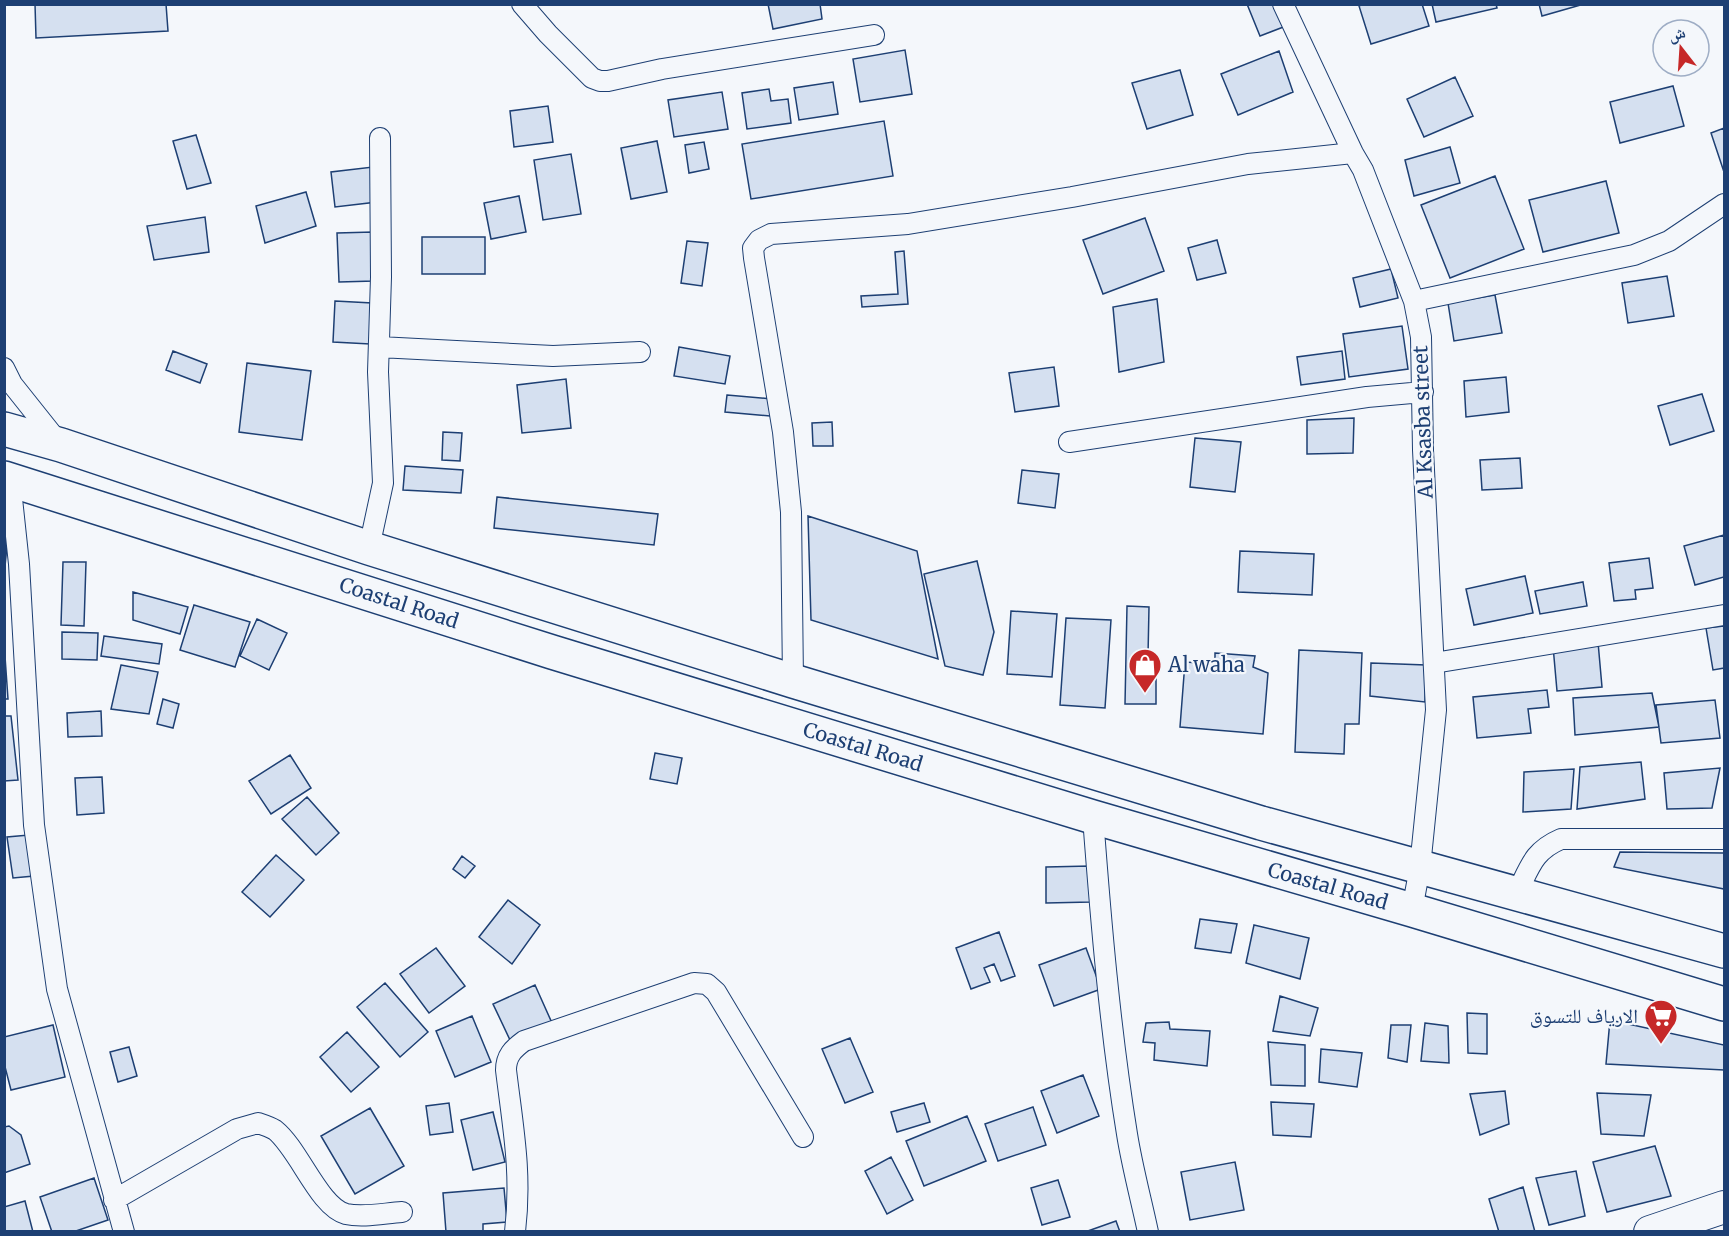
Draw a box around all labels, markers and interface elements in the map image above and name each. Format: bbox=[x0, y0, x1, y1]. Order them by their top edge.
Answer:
north arrow bbox=[1651, 18, 1711, 78]
text: ش bbox=[1666, 22, 1688, 46]
street label: Al Ksasba street bbox=[1407, 345, 1438, 500]
street label: Coastal Road bbox=[336, 572, 462, 634]
shop icon: Al waha bbox=[1127, 647, 1163, 694]
place label: Al waha bbox=[1167, 652, 1245, 677]
street label: Coastal Road bbox=[800, 716, 926, 777]
street label: Coastal Road bbox=[1265, 856, 1391, 915]
supermarket icon: الارياف للتسوق bbox=[1643, 998, 1679, 1045]
place label: الارياف للتسوق bbox=[1530, 1003, 1638, 1028]

